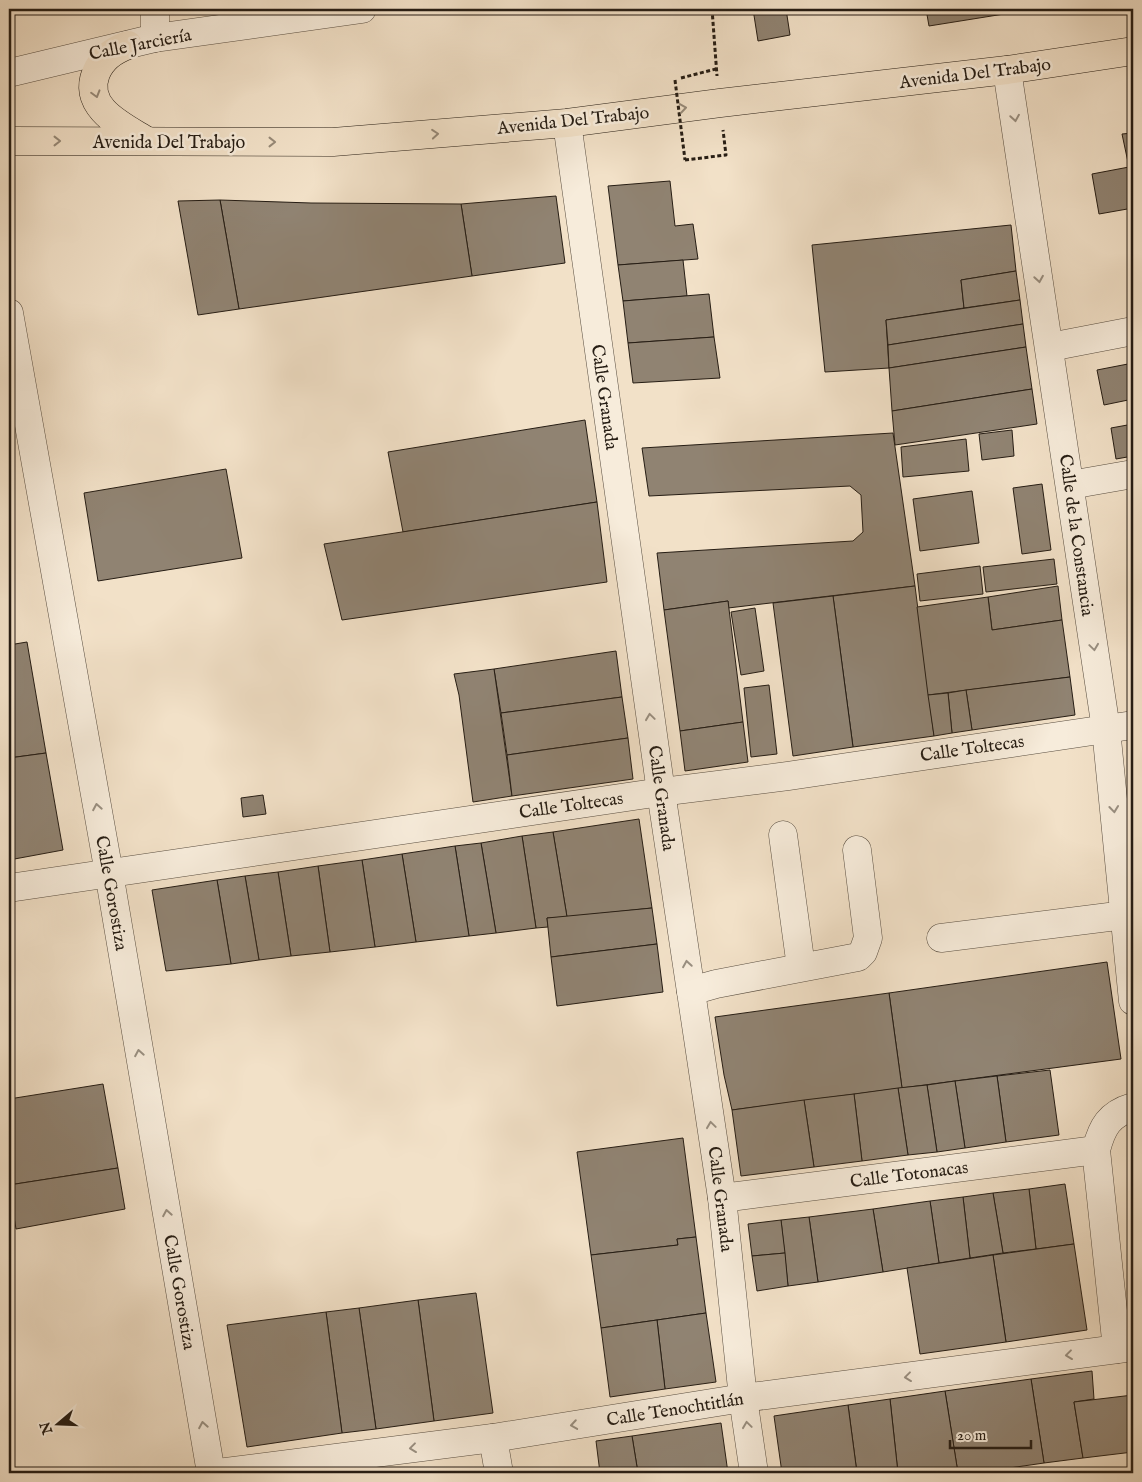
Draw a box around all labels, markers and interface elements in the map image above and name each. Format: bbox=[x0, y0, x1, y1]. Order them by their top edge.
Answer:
street label: Calle Jarciería bbox=[87, 24, 194, 67]
street label: Avenida Del Trabajo bbox=[897, 54, 1053, 95]
one-way arrow bbox=[90, 90, 100, 98]
street label: Avenida Del Trabajo bbox=[495, 102, 651, 141]
one-way arrow bbox=[680, 103, 688, 114]
one-way arrow bbox=[1009, 114, 1019, 123]
one-way arrow bbox=[431, 129, 439, 140]
street label: Avenida Del Trabajo bbox=[92, 132, 246, 155]
one-way arrow bbox=[54, 136, 62, 146]
one-way arrow bbox=[269, 137, 277, 147]
one-way arrow bbox=[1034, 275, 1044, 283]
street label: Calle Granada bbox=[585, 343, 622, 452]
street label: Calle de la Constancia bbox=[1053, 453, 1098, 618]
one-way arrow bbox=[1088, 644, 1099, 652]
one-way arrow bbox=[646, 712, 656, 721]
street label: Calle Toltecas bbox=[919, 731, 1026, 768]
street label: Calle Granada bbox=[642, 744, 679, 853]
street label: Calle Toltecas bbox=[518, 788, 625, 825]
one-way arrow bbox=[92, 802, 102, 811]
one-way arrow bbox=[1108, 805, 1119, 813]
street label: Calle Gorostiza bbox=[89, 834, 132, 953]
one-way arrow bbox=[682, 960, 693, 968]
one-way arrow bbox=[135, 1049, 145, 1057]
one-way arrow bbox=[706, 1120, 717, 1128]
street label: Calle Granada bbox=[702, 1145, 737, 1253]
street label: Calle Totonacas bbox=[849, 1157, 970, 1194]
one-way arrow bbox=[162, 1209, 172, 1218]
street label: Calle Gorostiza bbox=[157, 1233, 200, 1352]
one-way arrow bbox=[1065, 1350, 1073, 1360]
one-way arrow bbox=[904, 1371, 912, 1381]
street label: Calle Tenochtitlán bbox=[605, 1388, 746, 1433]
north arrow bbox=[32, 1400, 82, 1450]
scale bar bbox=[950, 1417, 1031, 1449]
text: N bbox=[36, 1419, 57, 1438]
one-way arrow bbox=[570, 1419, 578, 1429]
one-way arrow bbox=[198, 1421, 208, 1430]
one-way arrow bbox=[742, 1421, 753, 1429]
text: 20 m bbox=[957, 1426, 987, 1445]
one-way arrow bbox=[409, 1442, 417, 1453]

